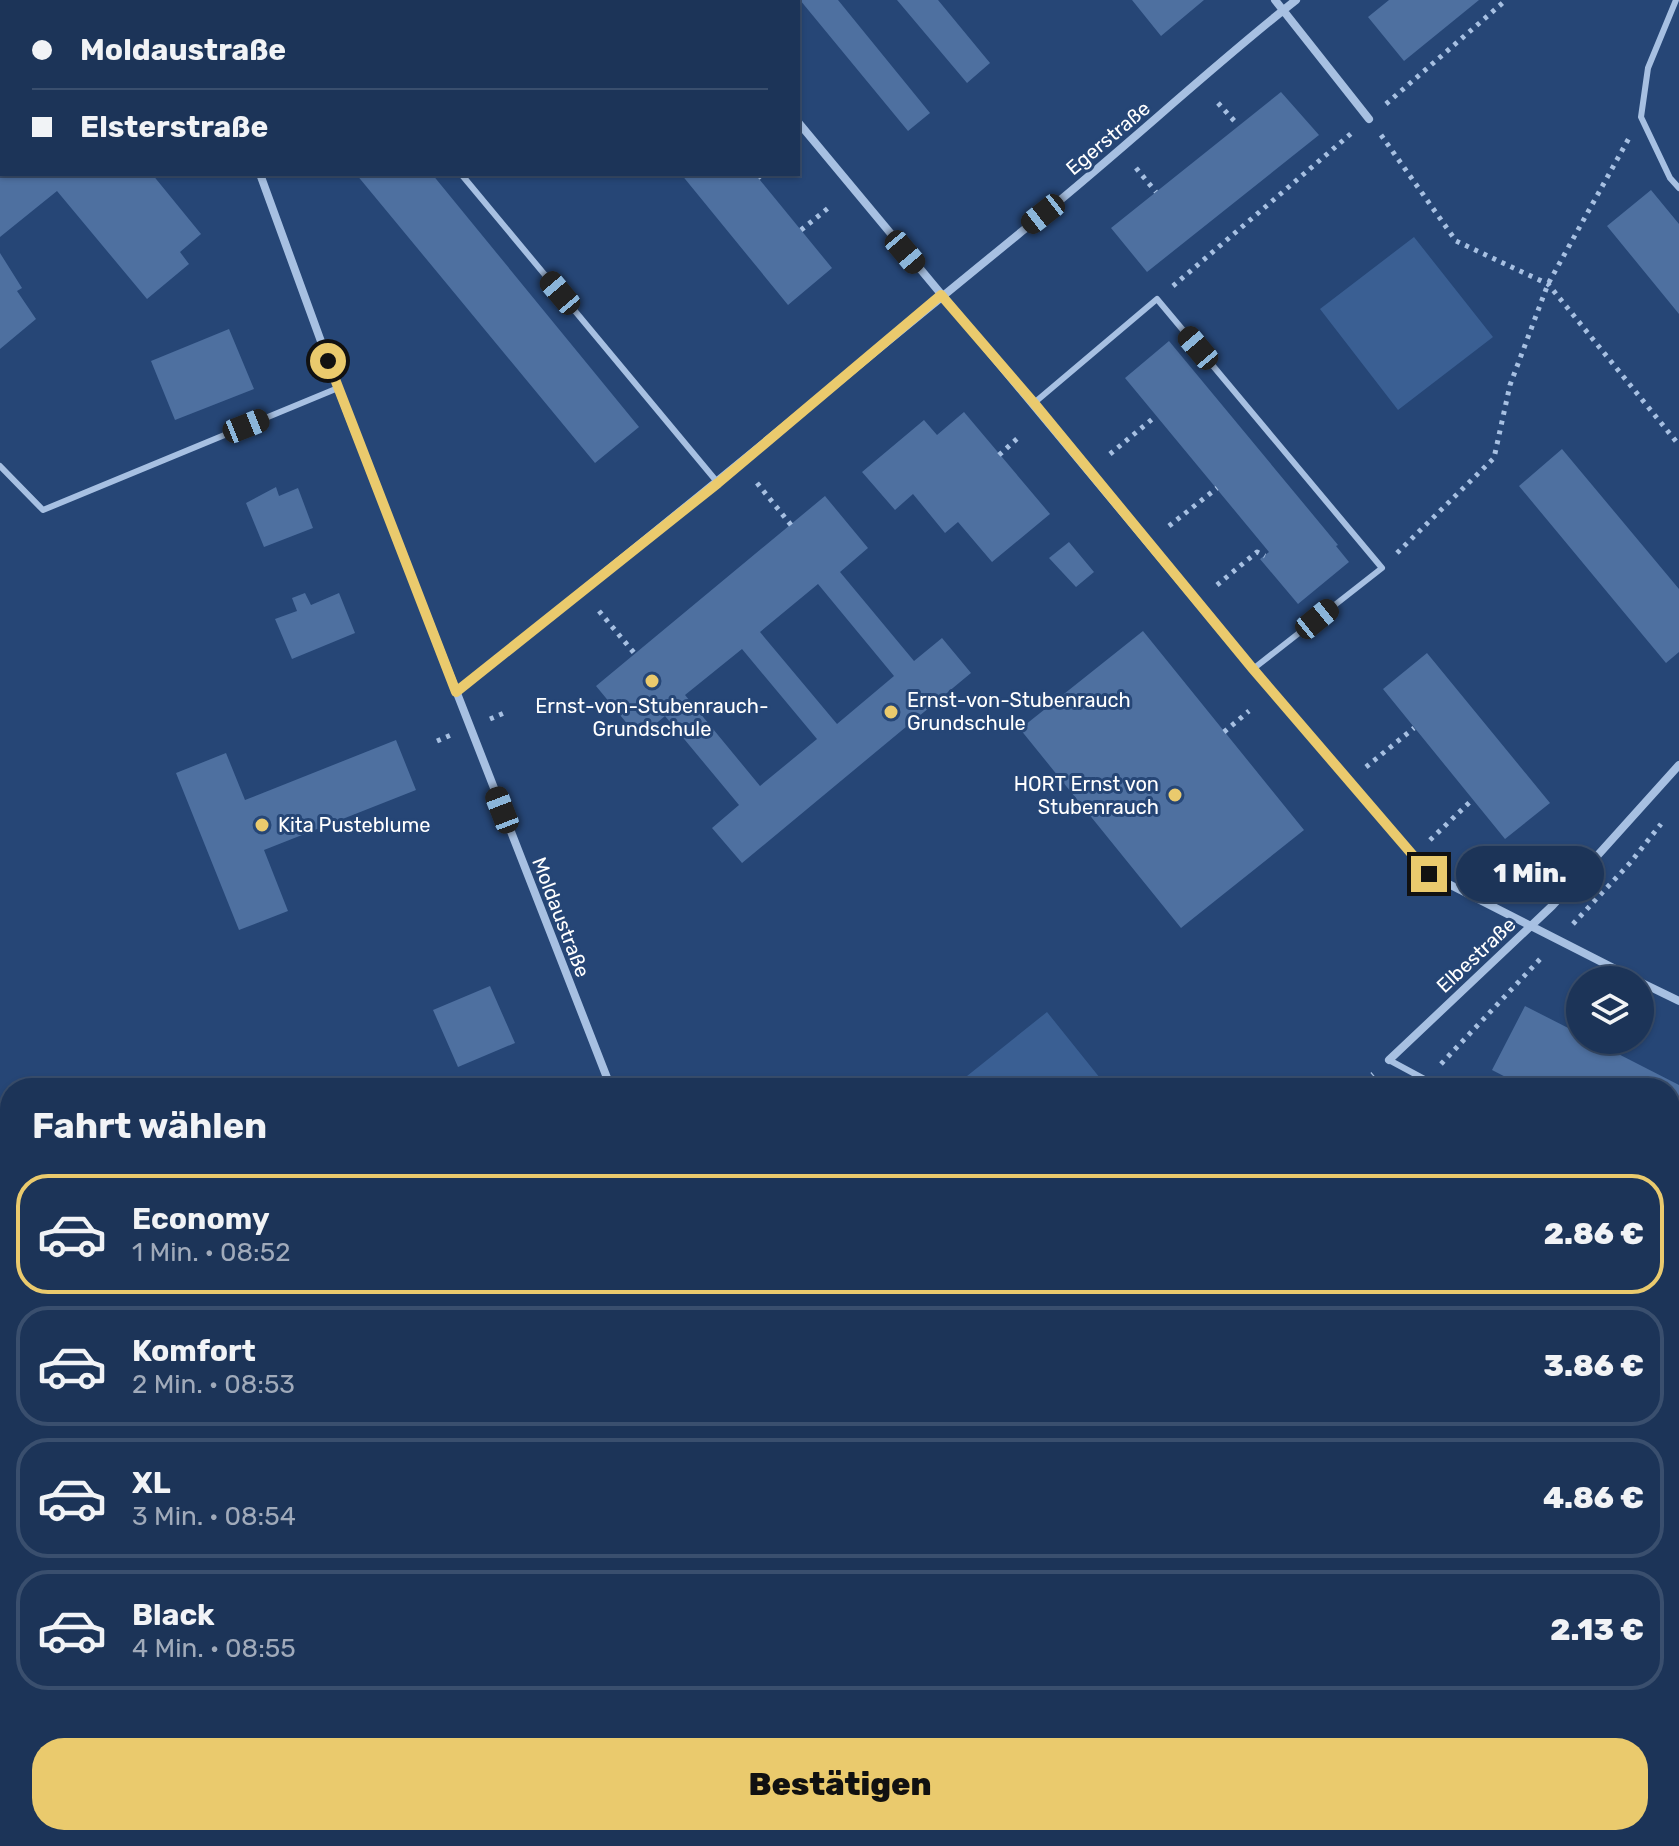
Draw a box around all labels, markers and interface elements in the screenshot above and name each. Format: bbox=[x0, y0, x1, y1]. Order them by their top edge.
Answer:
text: Moldaustraße bbox=[80, 32, 286, 68]
street label: Egerstraße bbox=[1061, 96, 1155, 180]
text: Elsterstraße bbox=[80, 109, 268, 145]
car bbox=[1017, 190, 1069, 238]
car bbox=[880, 226, 930, 278]
car bbox=[535, 267, 585, 319]
car bbox=[1173, 322, 1223, 374]
route start bbox=[310, 343, 346, 379]
car bbox=[219, 406, 273, 446]
car bbox=[1291, 595, 1343, 643]
marker: Ernst-von-Stubenrauch- Grundschule bbox=[643, 672, 661, 690]
place label: Ernst-von-Stubenrauch Grundschule bbox=[907, 688, 1131, 735]
place label: Ernst-von-Stubenrauch- Grundschule bbox=[535, 694, 769, 741]
marker: Ernst-von-Stubenrauch Grundschule bbox=[882, 703, 900, 721]
place label: HORT Ernst von Stubenrauch bbox=[1014, 772, 1159, 819]
car bbox=[482, 783, 522, 837]
marker: HORT Ernst von Stubenrauch bbox=[1166, 786, 1184, 804]
place label: Kita Pusteblume bbox=[278, 813, 431, 837]
marker: Kita Pusteblume bbox=[253, 816, 271, 834]
callout: 1 Min. bbox=[1457, 846, 1605, 902]
street label: Moldaustraße bbox=[527, 854, 595, 980]
route end bbox=[1411, 856, 1447, 892]
text: 1 Min. bbox=[1493, 858, 1567, 889]
street label: Elbestraße bbox=[1431, 912, 1521, 998]
map controls bbox=[1566, 966, 1654, 1054]
button: layers bbox=[1566, 966, 1654, 1054]
text: Fahrt wählen bbox=[32, 1104, 267, 1147]
icon: car bbox=[36, 1198, 108, 1270]
text: Economy bbox=[132, 1201, 270, 1237]
text: 2.86 € bbox=[1544, 1216, 1644, 1252]
text: 1 Min. · 08:52 bbox=[132, 1237, 290, 1268]
icon: car bbox=[36, 1330, 108, 1402]
text: Komfort bbox=[132, 1333, 256, 1369]
text: 3.86 € bbox=[1544, 1348, 1644, 1384]
text: 2 Min. · 08:53 bbox=[132, 1369, 295, 1400]
icon: car bbox=[36, 1462, 108, 1534]
text: XL bbox=[132, 1465, 171, 1501]
text: 4.86 € bbox=[1543, 1480, 1644, 1516]
text: 3 Min. · 08:54 bbox=[132, 1501, 296, 1532]
icon: car bbox=[36, 1594, 108, 1666]
text: Black bbox=[132, 1597, 215, 1633]
text: 2.13 € bbox=[1550, 1612, 1644, 1648]
text: 4 Min. · 08:55 bbox=[132, 1633, 296, 1664]
button: Bestätigen bbox=[32, 1738, 1648, 1830]

